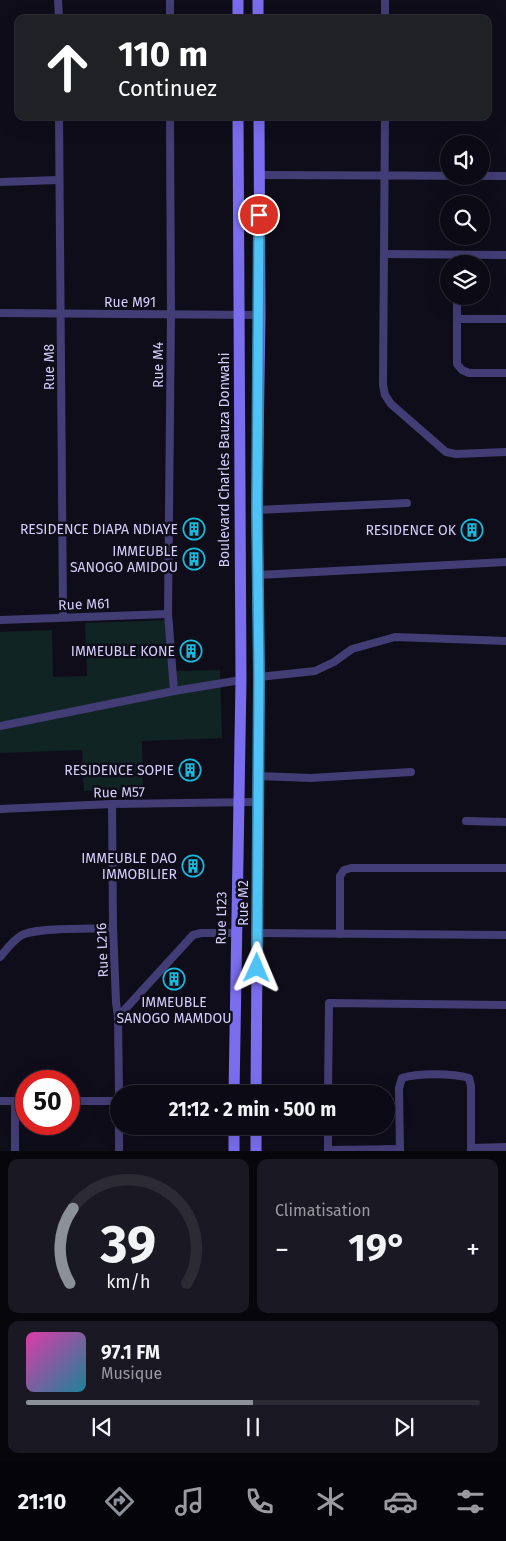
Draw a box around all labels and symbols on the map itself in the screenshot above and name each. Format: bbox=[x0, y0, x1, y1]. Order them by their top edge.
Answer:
pin bbox=[238, 194, 280, 236]
street label: Rue M91 bbox=[104, 294, 156, 311]
street label: Rue M4 bbox=[150, 341, 167, 388]
street label: Rue M8 bbox=[41, 343, 58, 390]
street label: Boulevard Charles Bauza Donwahi bbox=[216, 352, 233, 568]
building icon: RESIDENCE DIAPA NDIAYE bbox=[182, 517, 206, 541]
building icon: RESIDENCE OK bbox=[460, 518, 484, 542]
place label: RESIDENCE DIAPA NDIAYE bbox=[20, 521, 178, 538]
place label: RESIDENCE OK bbox=[365, 522, 457, 539]
place label: IMMEUBLE SANOGO AMIDOU bbox=[70, 543, 178, 576]
building icon: IMMEUBLE SANOGO AMIDOU bbox=[182, 547, 206, 571]
street label: Rue M61 bbox=[58, 595, 110, 614]
building icon: IMMEUBLE KONE bbox=[179, 639, 203, 663]
place label: IMMEUBLE KONE bbox=[71, 643, 175, 660]
building icon: RESIDENCE SOPIE bbox=[178, 758, 202, 782]
place label: RESIDENCE SOPIE bbox=[64, 762, 174, 779]
street label: Rue M57 bbox=[93, 784, 145, 801]
place label: IMMEUBLE DAO IMMOBILIER bbox=[81, 850, 178, 883]
building icon: IMMEUBLE DAO IMMOBILIER bbox=[181, 854, 205, 878]
street label: Rue M2 bbox=[235, 880, 252, 926]
street label: Rue L123 bbox=[213, 891, 230, 945]
street label: Rue L216 bbox=[93, 922, 112, 978]
position arrow bbox=[230, 941, 282, 993]
building icon: IMMEUBLE SANOGO MAMDOU bbox=[162, 967, 186, 991]
place label: IMMEUBLE SANOGO MAMDOU bbox=[117, 994, 231, 1027]
speed limit sign: 50 bbox=[15, 1070, 80, 1135]

